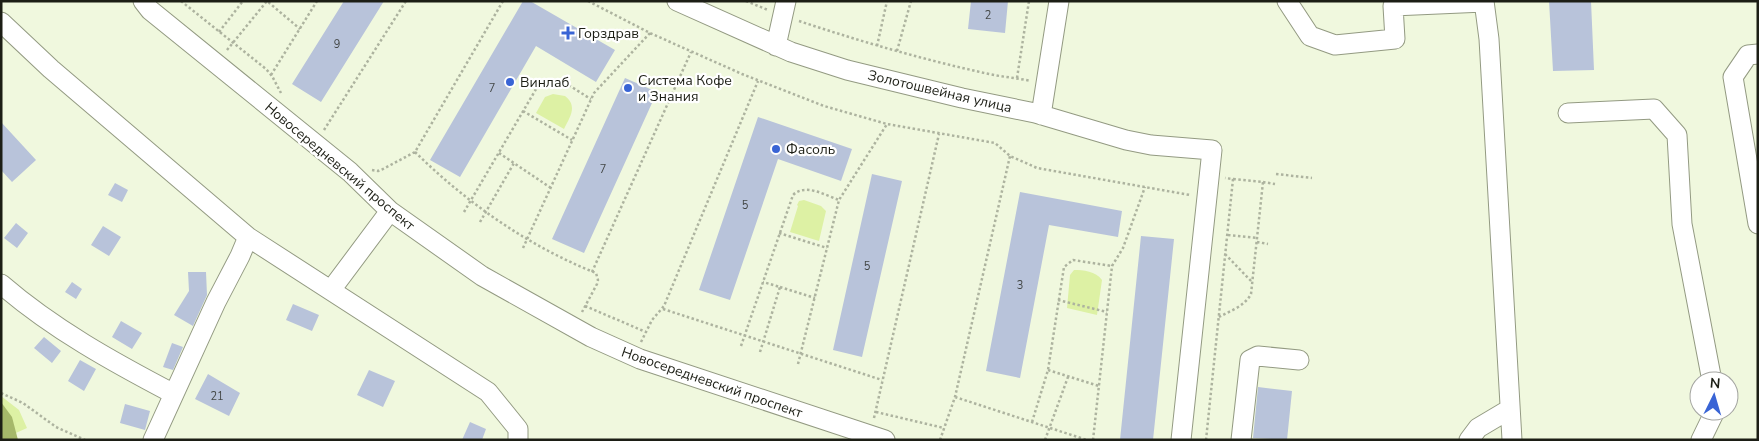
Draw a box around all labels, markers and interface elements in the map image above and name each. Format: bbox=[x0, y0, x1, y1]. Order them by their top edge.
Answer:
house number: 2 bbox=[985, 8, 991, 23]
place label: Горздрав bbox=[578, 24, 639, 43]
marker: Горздрав bbox=[562, 27, 574, 39]
house number: 9 bbox=[334, 37, 340, 52]
street label: Золотошвейная улица bbox=[866, 66, 1014, 117]
place label: Система Кофе и Знания bbox=[638, 71, 732, 106]
place label: Винлаб bbox=[520, 73, 569, 92]
marker: Винлаб bbox=[504, 76, 516, 88]
house number: 7 bbox=[489, 81, 495, 96]
marker: Система Кофе и Знания bbox=[622, 82, 634, 94]
street label: Новосередневский проспект bbox=[261, 98, 419, 235]
place label: Фасоль bbox=[786, 140, 835, 159]
marker: Фасоль bbox=[770, 143, 782, 155]
house number: 7 bbox=[600, 162, 606, 177]
house number: 5 bbox=[742, 198, 749, 213]
house number: 5 bbox=[864, 259, 871, 274]
house number: 3 bbox=[1017, 278, 1023, 293]
street label: Новосередневский проспект bbox=[619, 343, 806, 423]
north arrow bbox=[1689, 371, 1739, 421]
text: N bbox=[1709, 374, 1721, 393]
house number: 21 bbox=[210, 389, 224, 404]

